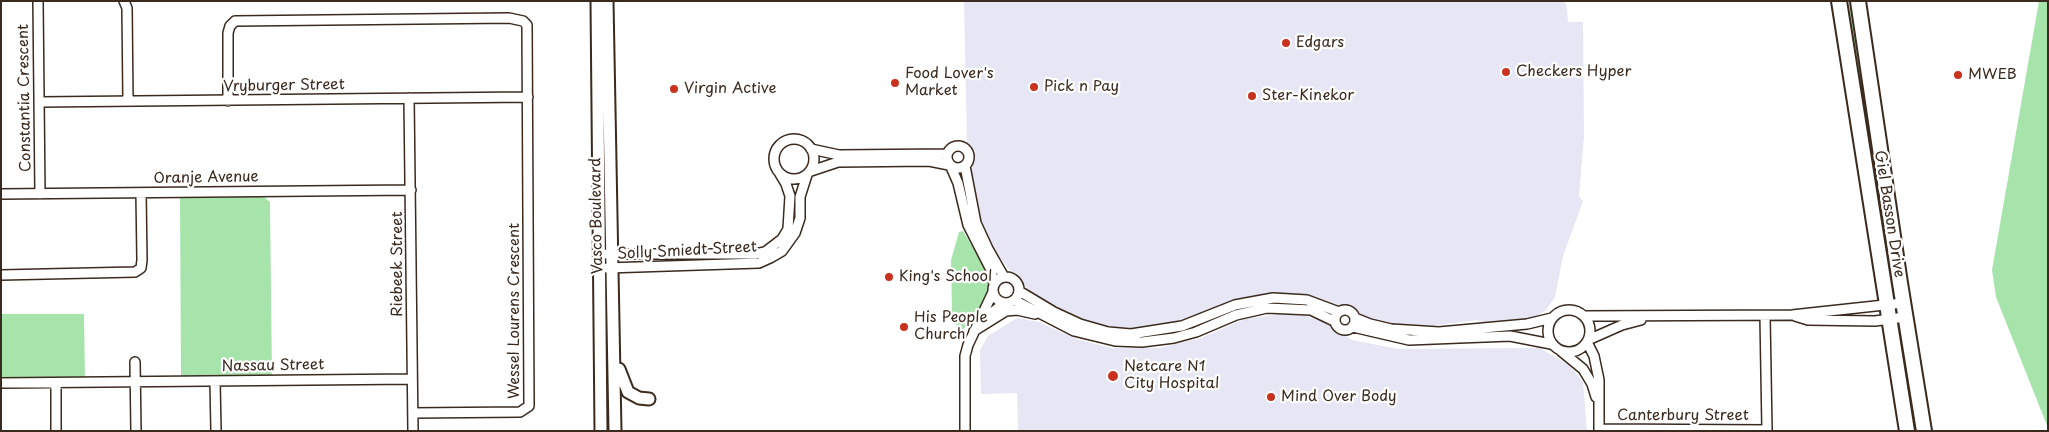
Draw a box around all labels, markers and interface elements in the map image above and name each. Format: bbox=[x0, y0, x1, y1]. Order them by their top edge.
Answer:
street label: Constantia Crescent bbox=[15, 24, 35, 172]
place label: Edgars bbox=[1296, 34, 1344, 52]
marker: Edgars bbox=[1280, 37, 1292, 49]
place label: Checkers Hyper bbox=[1516, 63, 1631, 81]
place label: Food Lover's Market bbox=[905, 65, 994, 100]
marker: Checkers Hyper bbox=[1500, 66, 1512, 78]
place label: MWEB bbox=[1968, 66, 2017, 84]
marker: MWEB bbox=[1952, 69, 1964, 81]
street label: Vryburger Street bbox=[223, 76, 345, 96]
marker: Food Lover's Market bbox=[889, 77, 901, 89]
place label: Pick n Pay bbox=[1044, 78, 1119, 96]
place label: Virgin Active bbox=[684, 80, 776, 98]
marker: Pick n Pay bbox=[1028, 81, 1040, 93]
marker: Virgin Active bbox=[668, 83, 680, 95]
place label: Ster-Kinekor bbox=[1262, 87, 1354, 105]
marker: Ster-Kinekor bbox=[1246, 90, 1258, 102]
street label: Giel Basson Drive bbox=[1870, 149, 1908, 279]
street label: Vasco Boulevard bbox=[587, 157, 607, 275]
street label: Oranje Avenue bbox=[153, 168, 259, 188]
street label: Riebeek Street bbox=[389, 211, 407, 317]
street label: Wessel Lourens Crescent bbox=[506, 223, 524, 399]
street label: Solly Smiedt Street bbox=[617, 238, 757, 264]
place label: King's School bbox=[899, 268, 992, 286]
marker: King's School bbox=[883, 271, 895, 283]
place label: His People Church bbox=[914, 309, 988, 344]
marker: His People Church bbox=[898, 321, 910, 333]
street label: Nassau Street bbox=[221, 356, 325, 376]
place label: Netcare N1 City Hospital bbox=[1124, 358, 1219, 393]
marker: Netcare N1 City Hospital bbox=[1106, 369, 1120, 383]
place label: Mind Over Body bbox=[1281, 388, 1396, 406]
marker: Mind Over Body bbox=[1265, 391, 1277, 403]
street label: Canterbury Street bbox=[1617, 407, 1749, 425]

